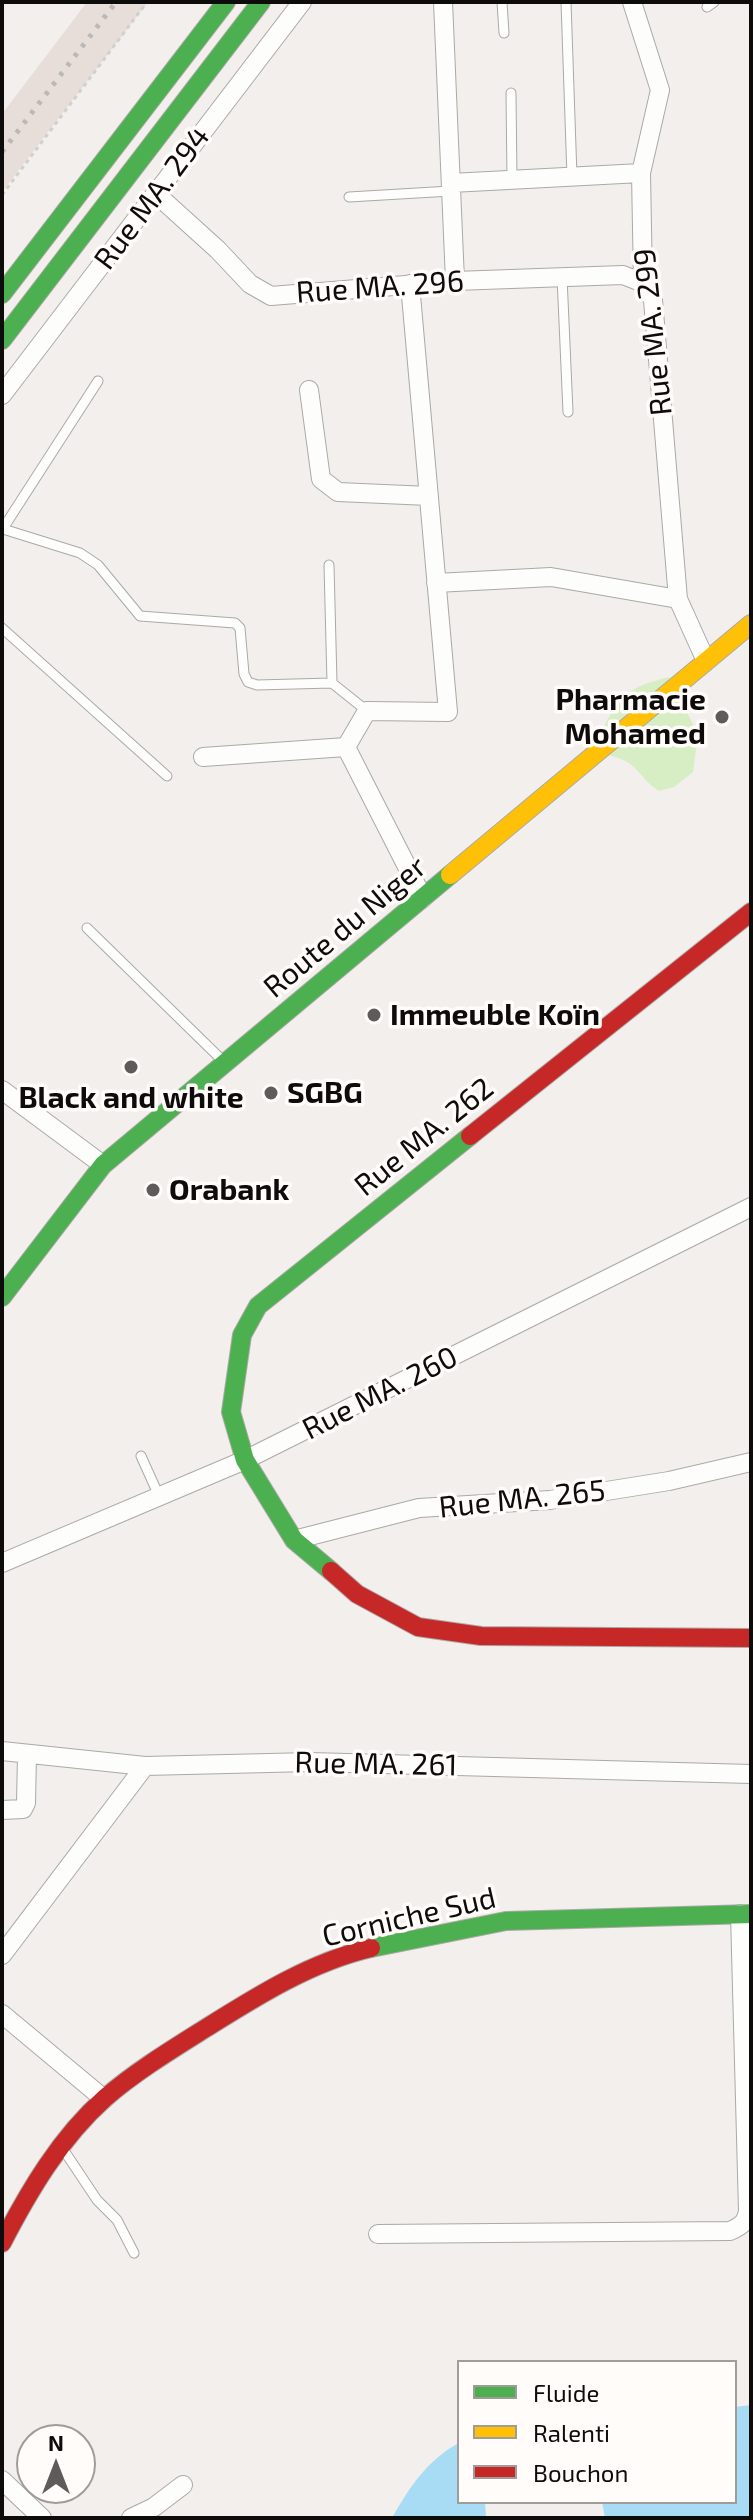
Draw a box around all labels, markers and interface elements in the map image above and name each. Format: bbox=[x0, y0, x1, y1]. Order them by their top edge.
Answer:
street label: Rue MA. 294 bbox=[87, 120, 217, 276]
street label: Rue MA. 299 bbox=[626, 247, 680, 417]
street label: Rue MA. 296 bbox=[295, 263, 465, 311]
place label: Pharmacie Mohamed bbox=[556, 682, 706, 752]
marker: Pharmacie Mohamed bbox=[713, 708, 731, 726]
street label: Route du Niger bbox=[256, 849, 434, 1005]
place label: Immeuble Koïn bbox=[390, 997, 600, 1033]
marker: Immeuble Koïn bbox=[365, 1006, 383, 1024]
marker: Black and white bbox=[122, 1058, 140, 1076]
street label: Rue MA. 262 bbox=[347, 1070, 501, 1204]
place label: SGBG bbox=[287, 1075, 363, 1111]
place label: Black and white bbox=[18, 1080, 244, 1116]
marker: SGBG bbox=[262, 1084, 280, 1102]
place label: Orabank bbox=[169, 1172, 289, 1208]
marker: Orabank bbox=[144, 1181, 162, 1199]
street label: Rue MA. 260 bbox=[297, 1339, 463, 1447]
street label: Rue MA. 265 bbox=[437, 1472, 607, 1526]
street label: Rue MA. 261 bbox=[294, 1745, 458, 1783]
street label: Corniche Sud bbox=[319, 1880, 499, 1954]
legend bbox=[457, 2360, 737, 2504]
text: Fluide bbox=[533, 2378, 599, 2407]
text: Ralenti bbox=[533, 2418, 610, 2447]
north arrow bbox=[16, 2424, 96, 2504]
text: N bbox=[48, 2429, 64, 2455]
text: Bouchon bbox=[533, 2458, 628, 2487]

